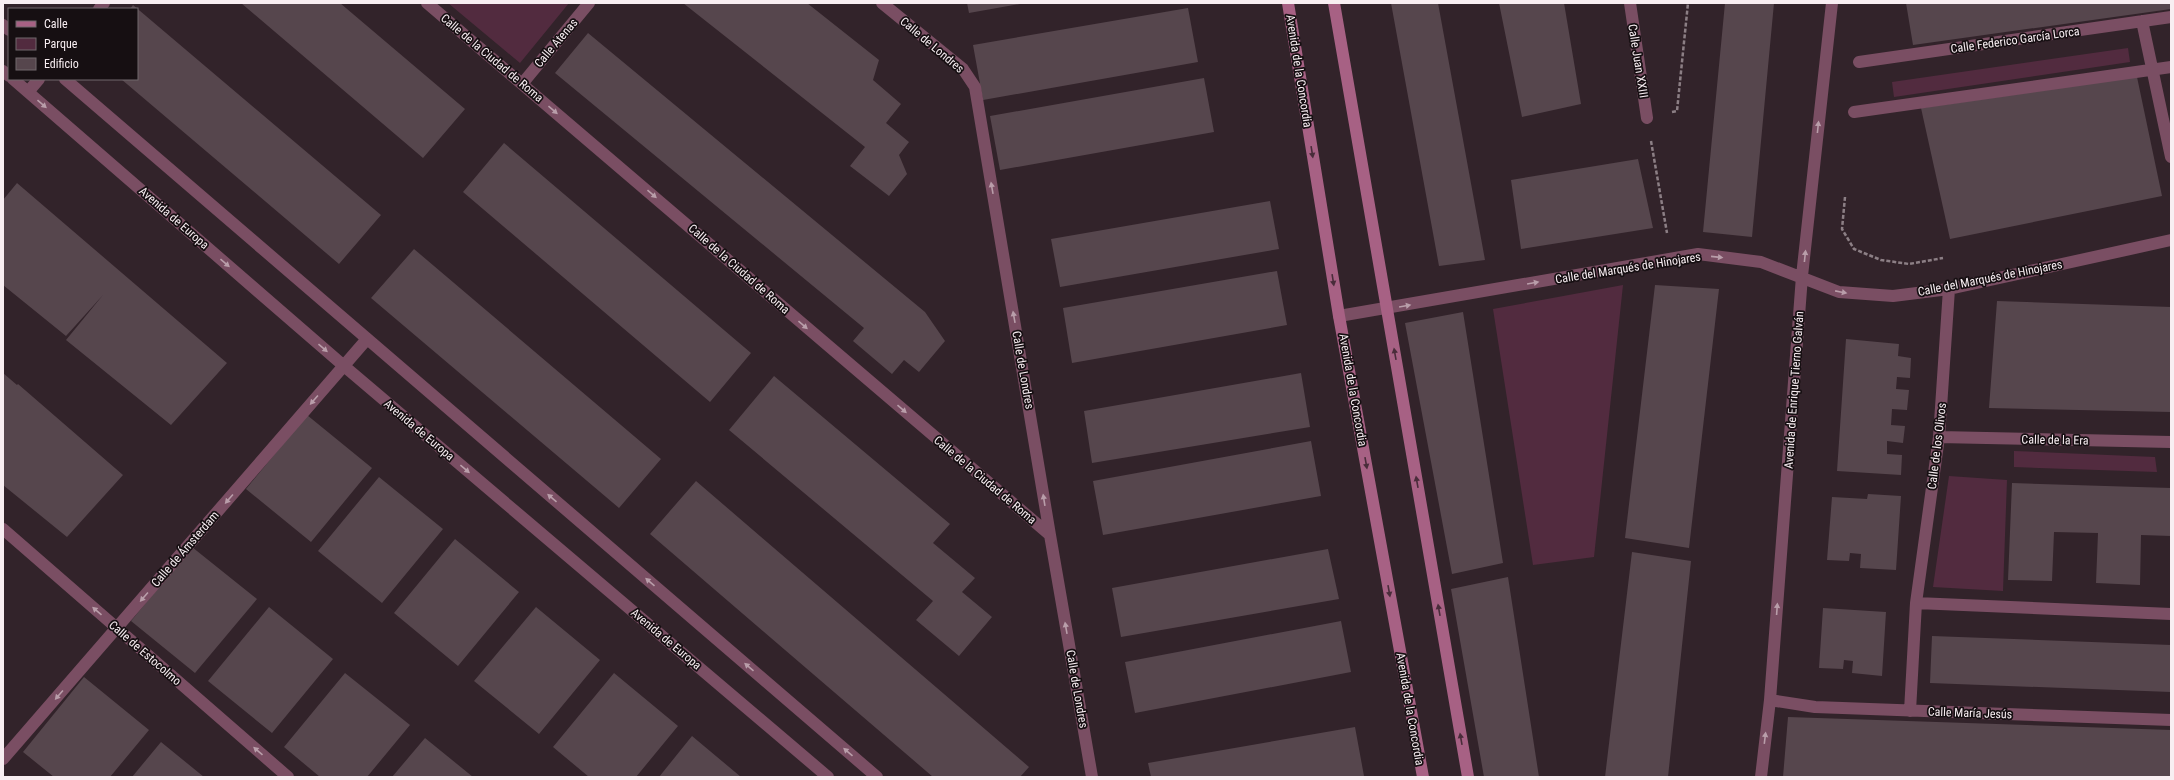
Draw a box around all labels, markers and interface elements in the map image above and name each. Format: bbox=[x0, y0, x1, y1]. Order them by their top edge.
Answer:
legend bbox=[8, 8, 138, 80]
street label: Calle de la Ciudad de Roma bbox=[438, 11, 546, 105]
street label: Calle de Londres bbox=[897, 14, 967, 76]
street label: Avenida de la Concordia bbox=[1283, 14, 1315, 129]
street label: Calle Atenas bbox=[532, 16, 580, 70]
text: Calle bbox=[44, 17, 68, 31]
street label: Calle Juan XXIII bbox=[1625, 23, 1651, 99]
street label: Calle Federico García Lorca bbox=[1950, 24, 2081, 56]
text: Parque bbox=[44, 37, 78, 51]
text: Edificio bbox=[44, 57, 79, 71]
one-way arrow bbox=[37, 100, 48, 109]
one-way arrow bbox=[548, 105, 558, 114]
one-way arrow bbox=[1815, 121, 1821, 133]
one-way arrow bbox=[1309, 146, 1315, 158]
one-way arrow bbox=[989, 182, 995, 195]
street label: Avenida de Europa bbox=[136, 184, 212, 252]
one-way arrow bbox=[646, 190, 657, 199]
street label: Calle de la Ciudad de Roma bbox=[686, 221, 793, 317]
street label: Calle del Marqués de Hinojares bbox=[1554, 250, 1702, 286]
one-way arrow bbox=[1801, 250, 1808, 262]
one-way arrow bbox=[1711, 253, 1723, 260]
street label: Calle del Marqués de Hinojares bbox=[1917, 257, 2063, 299]
one-way arrow bbox=[220, 258, 230, 268]
one-way arrow bbox=[1330, 274, 1336, 286]
one-way arrow bbox=[1527, 280, 1539, 286]
one-way arrow bbox=[1835, 289, 1847, 295]
one-way arrow bbox=[1399, 302, 1411, 308]
one-way arrow bbox=[1011, 311, 1017, 323]
street label: Avenida de Enrique Tierno Galván bbox=[1782, 311, 1807, 469]
one-way arrow bbox=[798, 320, 809, 329]
street label: Calle de Londres bbox=[1009, 330, 1037, 410]
street label: Avenida de la Concordia bbox=[1336, 333, 1370, 448]
one-way arrow bbox=[318, 344, 329, 353]
one-way arrow bbox=[1391, 348, 1397, 360]
one-way arrow bbox=[310, 395, 319, 406]
street label: Avenida de Europa bbox=[381, 396, 457, 464]
street label: Calle de los Olivos bbox=[1925, 402, 1949, 490]
one-way arrow bbox=[897, 405, 907, 414]
street label: Calle de la Era bbox=[2021, 432, 2089, 448]
street label: Calle de la Ciudad de Roma bbox=[931, 433, 1039, 527]
one-way arrow bbox=[1363, 457, 1369, 470]
one-way arrow bbox=[460, 464, 470, 473]
one-way arrow bbox=[1414, 476, 1420, 488]
one-way arrow bbox=[546, 493, 557, 502]
one-way arrow bbox=[225, 494, 234, 503]
one-way arrow bbox=[1041, 494, 1047, 506]
street label: Calle de Ámsterdam bbox=[148, 508, 222, 590]
one-way arrow bbox=[645, 578, 656, 587]
one-way arrow bbox=[1386, 585, 1392, 597]
one-way arrow bbox=[139, 592, 148, 602]
one-way arrow bbox=[1774, 603, 1780, 615]
one-way arrow bbox=[1436, 604, 1442, 617]
street label: Avenida de Europa bbox=[628, 605, 704, 673]
one-way arrow bbox=[92, 606, 102, 615]
street label: Calle de Estocolmo bbox=[106, 618, 184, 688]
one-way arrow bbox=[1063, 622, 1069, 634]
street label: Calle de Londres bbox=[1063, 649, 1091, 729]
street label: Avenida de la Concordia bbox=[1393, 652, 1427, 767]
one-way arrow bbox=[744, 662, 754, 672]
one-way arrow bbox=[54, 690, 63, 700]
street label: Calle María Jesús bbox=[1928, 705, 2012, 721]
one-way arrow bbox=[1458, 732, 1464, 745]
one-way arrow bbox=[1762, 732, 1769, 744]
one-way arrow bbox=[253, 747, 264, 756]
one-way arrow bbox=[842, 747, 853, 756]

